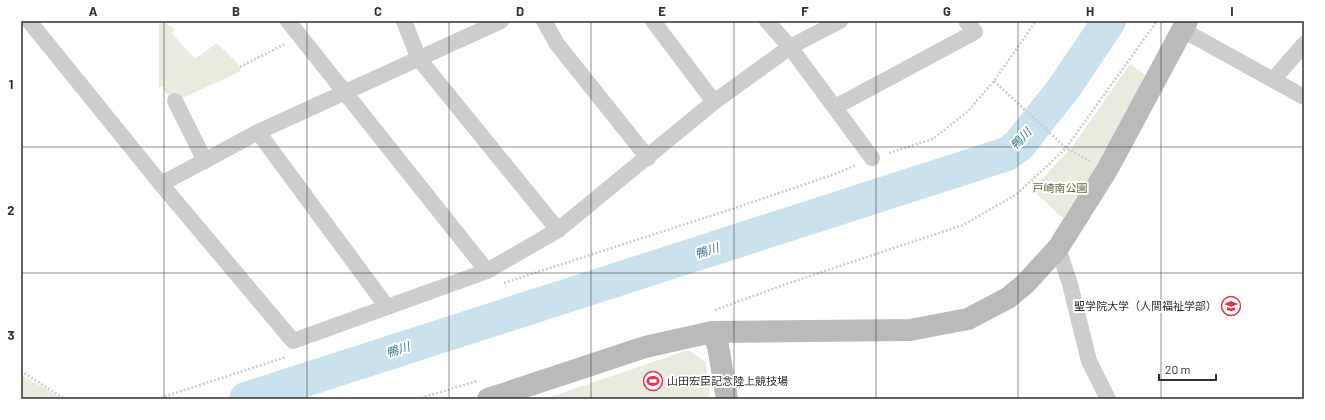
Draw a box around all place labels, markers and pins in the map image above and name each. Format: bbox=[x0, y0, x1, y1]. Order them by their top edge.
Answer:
school or university icon: 聖学院大学（人間福祉学部） bbox=[1220, 295, 1242, 317]
place label: 聖学院大学（人間福祉学部） bbox=[1074, 299, 1217, 312]
sports icon: 山田宏臣記念陸上競技場 bbox=[642, 370, 664, 392]
place label: 山田宏臣記念陸上競技場 bbox=[667, 374, 788, 387]

